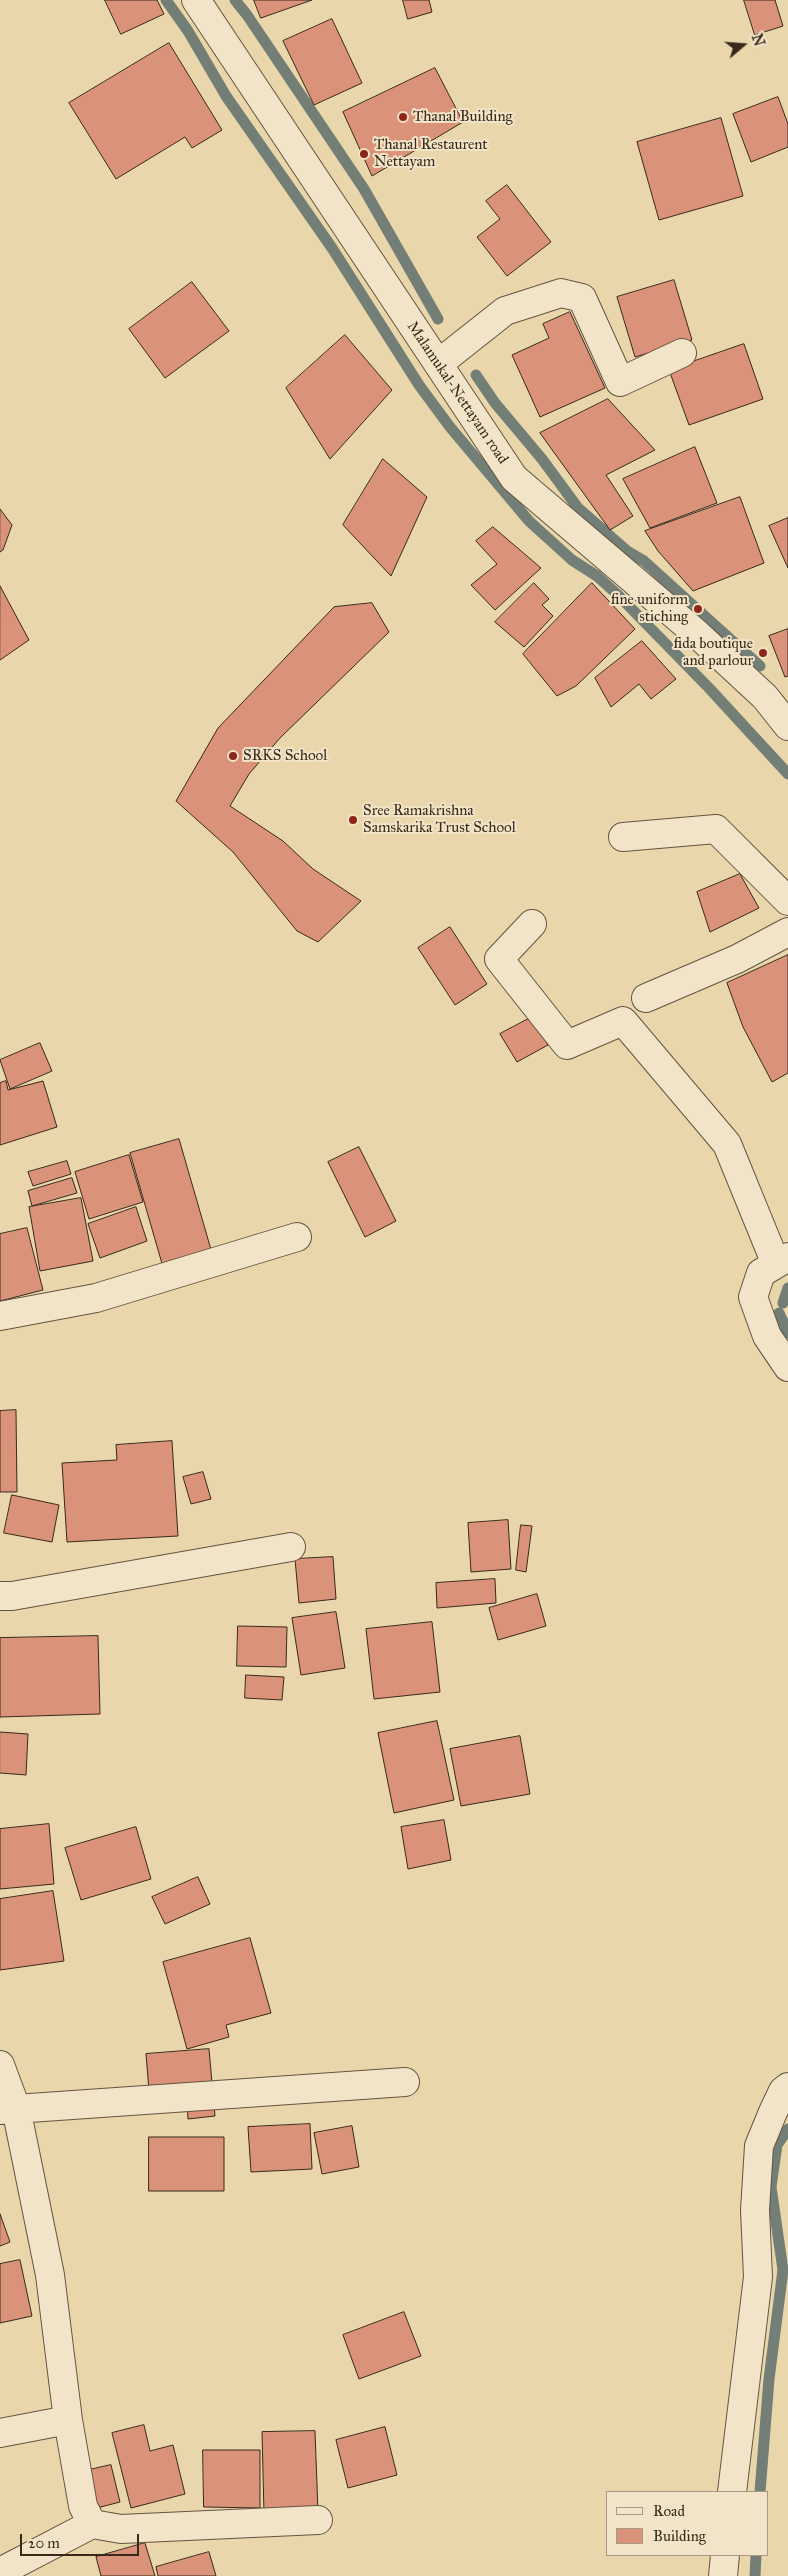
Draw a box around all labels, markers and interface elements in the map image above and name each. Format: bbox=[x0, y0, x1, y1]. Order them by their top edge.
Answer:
north arrow bbox=[718, 20, 768, 70]
text: N bbox=[748, 32, 768, 48]
place label: Thanal Building bbox=[413, 108, 512, 126]
marker: Thanal Building bbox=[397, 111, 409, 123]
place label: Thanal Restaurent Nettayam bbox=[374, 136, 488, 171]
marker: Thanal Restaurent Nettayam bbox=[358, 148, 370, 160]
street label: Malamukal-Nettayam road bbox=[403, 318, 511, 468]
place label: fine uniform stiching bbox=[611, 591, 688, 626]
marker: fine uniform stiching bbox=[692, 603, 704, 615]
place label: fida boutique and parlour bbox=[674, 635, 753, 670]
marker: fida boutique and parlour bbox=[757, 647, 769, 659]
place label: SRKS School bbox=[243, 747, 327, 765]
marker: SRKS School bbox=[227, 750, 239, 762]
place label: Sree Ramakrishna Samskarika Trust School bbox=[363, 802, 516, 837]
marker: Sree Ramakrishna Samskarika Trust School bbox=[347, 814, 359, 826]
legend bbox=[606, 2491, 768, 2556]
text: Road bbox=[653, 2502, 685, 2520]
scale bar bbox=[22, 2524, 141, 2556]
text: Building bbox=[653, 2527, 706, 2545]
text: 20 m bbox=[28, 2534, 60, 2552]

